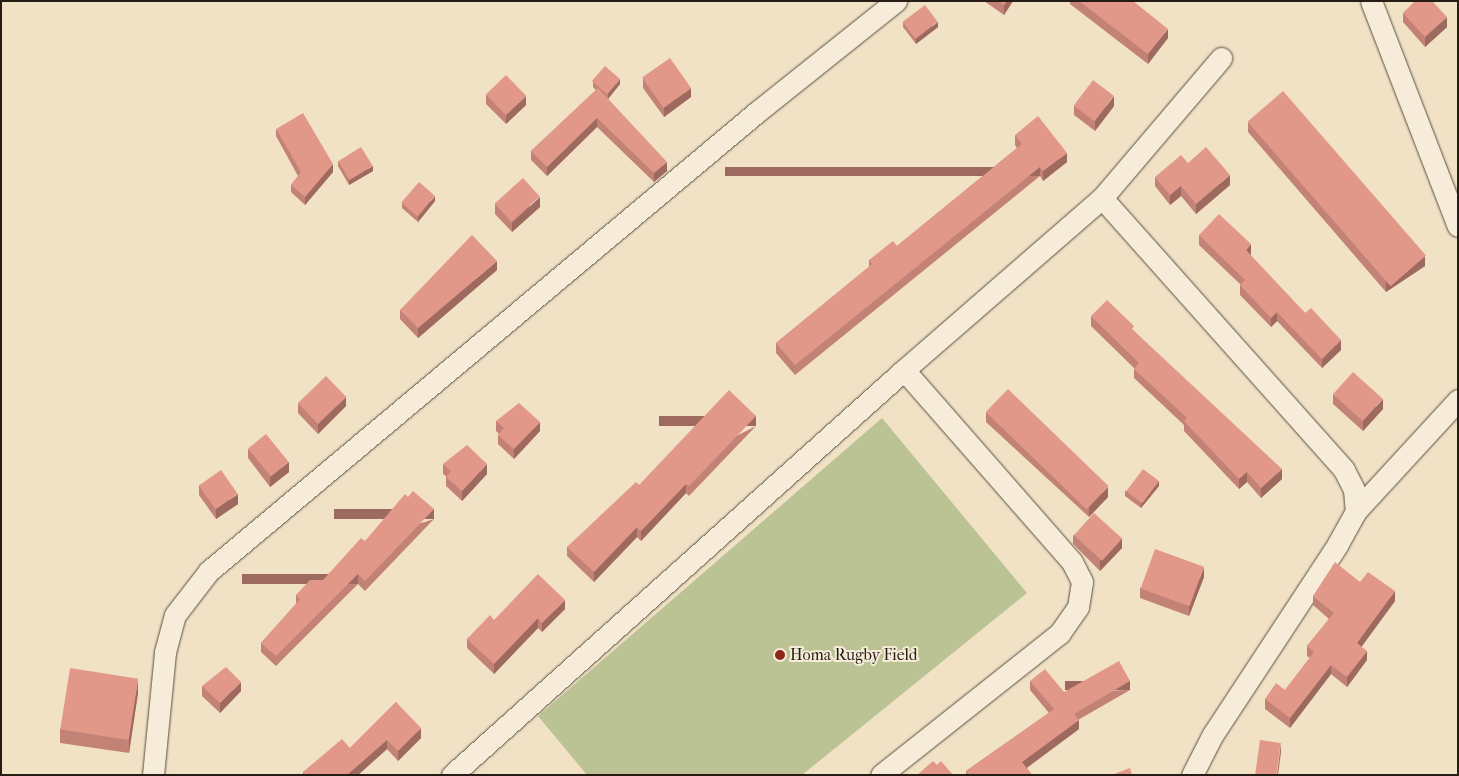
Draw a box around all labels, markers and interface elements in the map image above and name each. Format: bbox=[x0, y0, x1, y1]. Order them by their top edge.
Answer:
place label: Homa Rugby Field bbox=[790, 645, 918, 665]
marker: Homa Rugby Field bbox=[774, 649, 786, 661]

